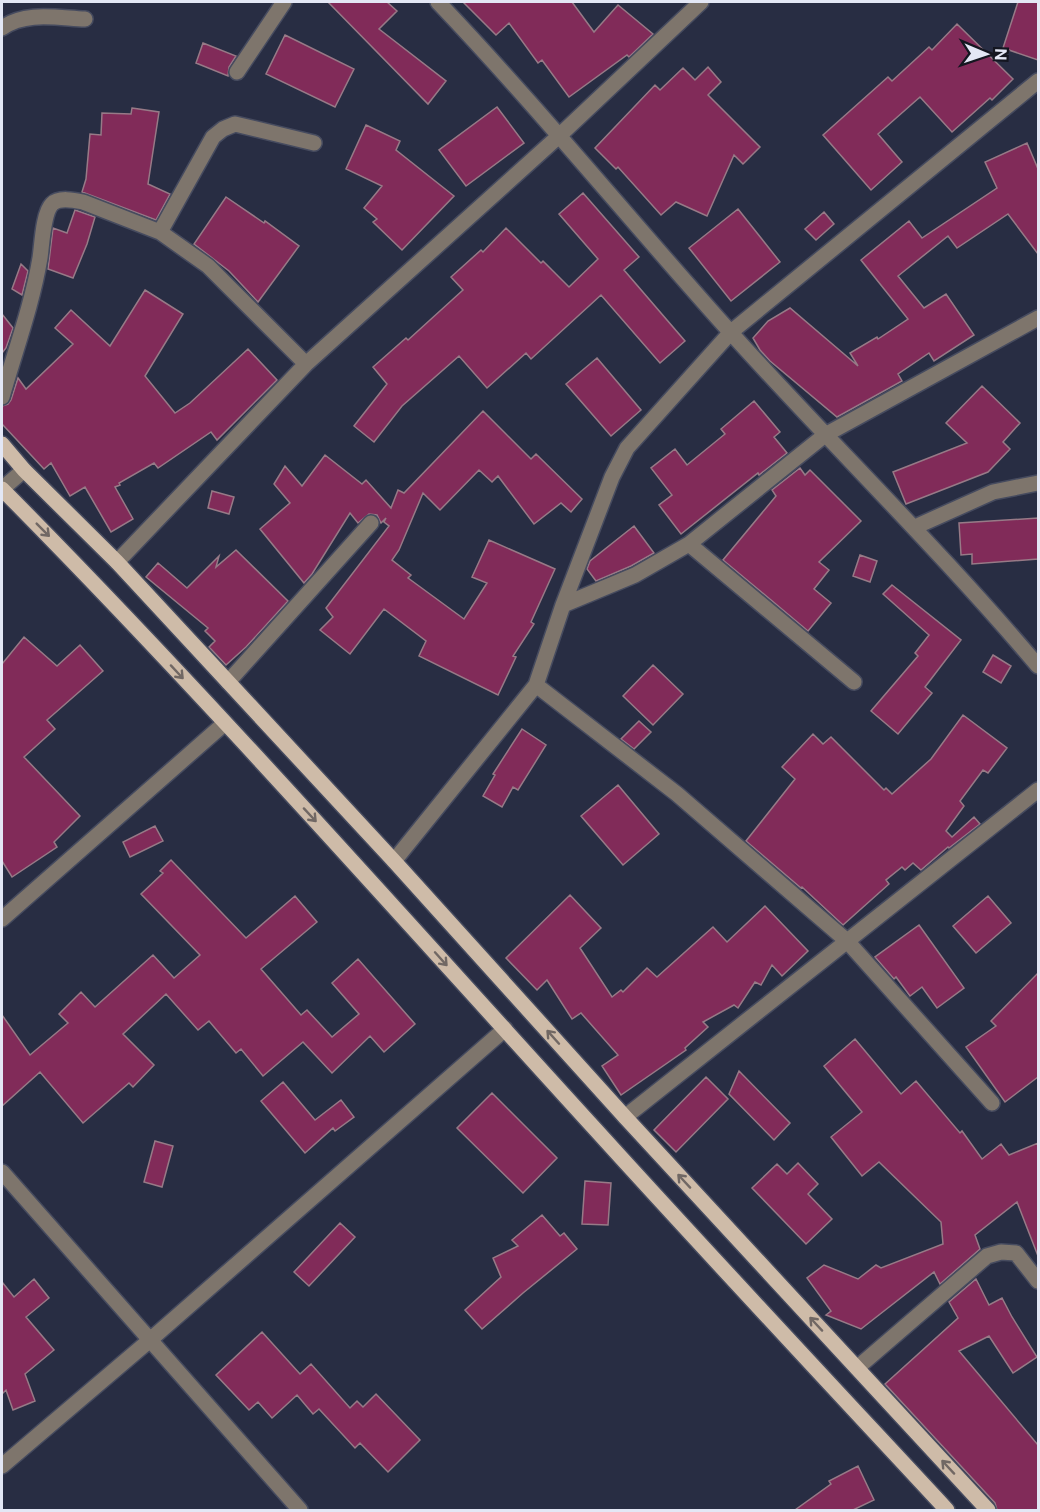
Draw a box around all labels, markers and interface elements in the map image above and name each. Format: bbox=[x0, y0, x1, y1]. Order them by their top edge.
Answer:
north arrow bbox=[956, 24, 1016, 84]
text: N bbox=[991, 48, 1010, 61]
one-way arrow bbox=[35, 523, 50, 538]
one-way arrow bbox=[170, 664, 185, 679]
one-way arrow bbox=[303, 807, 317, 822]
one-way arrow bbox=[434, 951, 448, 966]
one-way arrow bbox=[546, 1030, 560, 1045]
one-way arrow bbox=[677, 1174, 691, 1189]
one-way arrow bbox=[809, 1317, 823, 1332]
one-way arrow bbox=[941, 1460, 956, 1475]

